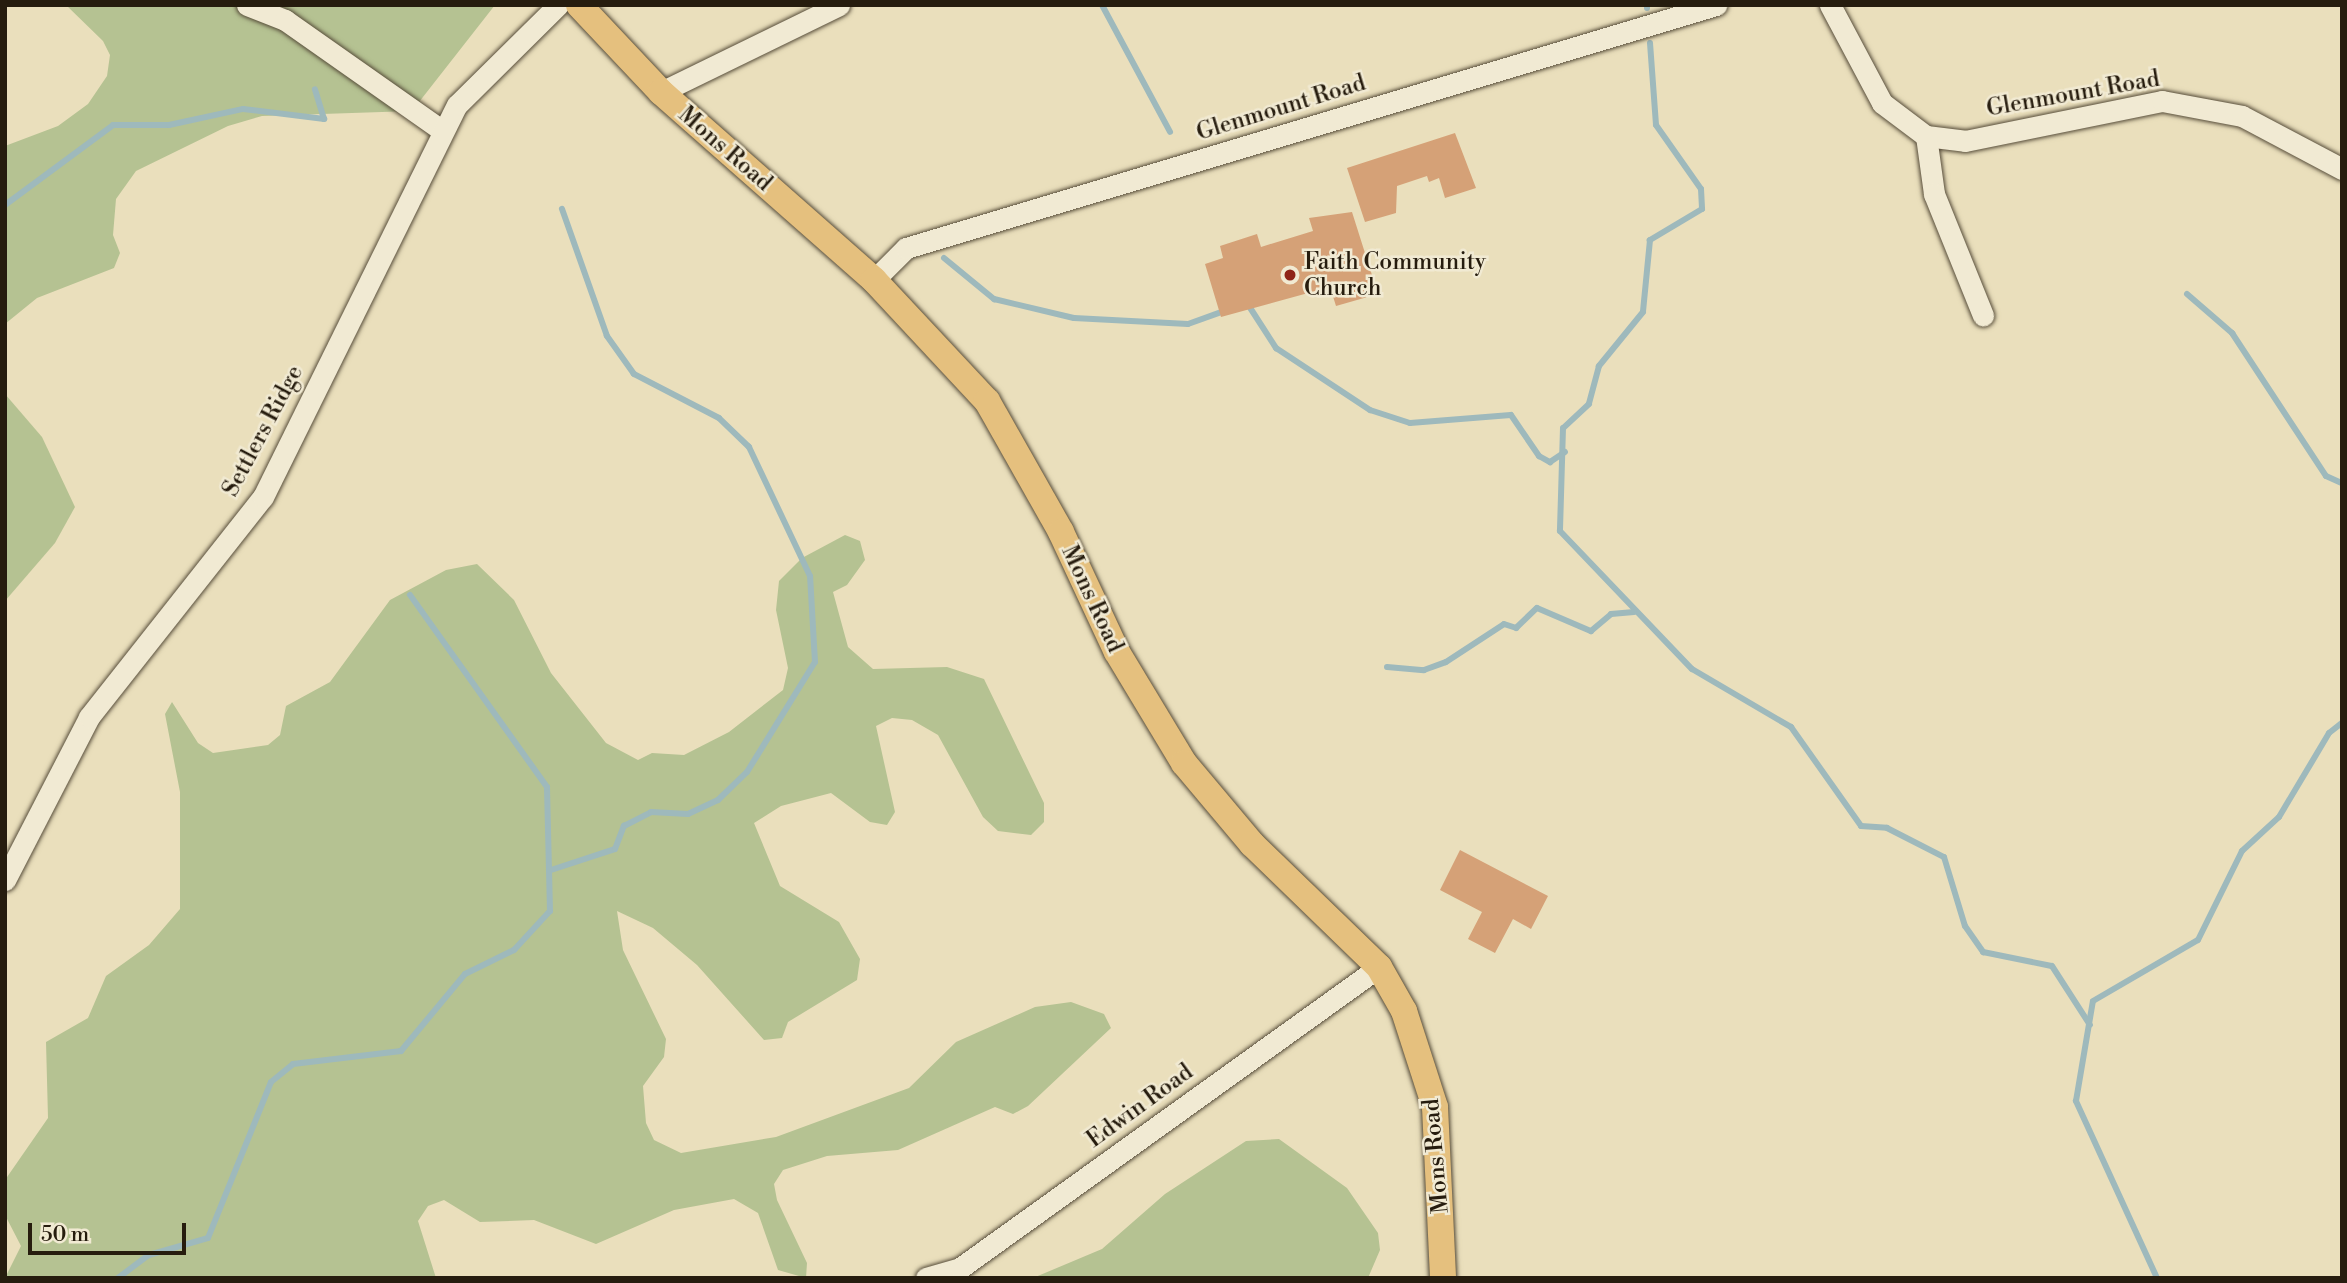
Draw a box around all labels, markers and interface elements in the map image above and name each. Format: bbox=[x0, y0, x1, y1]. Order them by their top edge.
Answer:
street label: Glenmount Road bbox=[1984, 65, 2162, 123]
street label: Glenmount Road bbox=[1193, 69, 1369, 147]
street label: Mons Road bbox=[673, 101, 777, 197]
place label: Faith Community Church bbox=[1304, 248, 1486, 302]
marker: Faith Community Church bbox=[1282, 267, 1298, 283]
street label: Settlers Ridge bbox=[217, 361, 309, 501]
street label: Mons Road bbox=[1055, 541, 1129, 657]
street label: Edwin Road bbox=[1082, 1058, 1198, 1154]
street label: Mons Road bbox=[1417, 1097, 1455, 1215]
scale bar bbox=[32, 1210, 189, 1254]
text: 50 m bbox=[41, 1222, 89, 1248]

